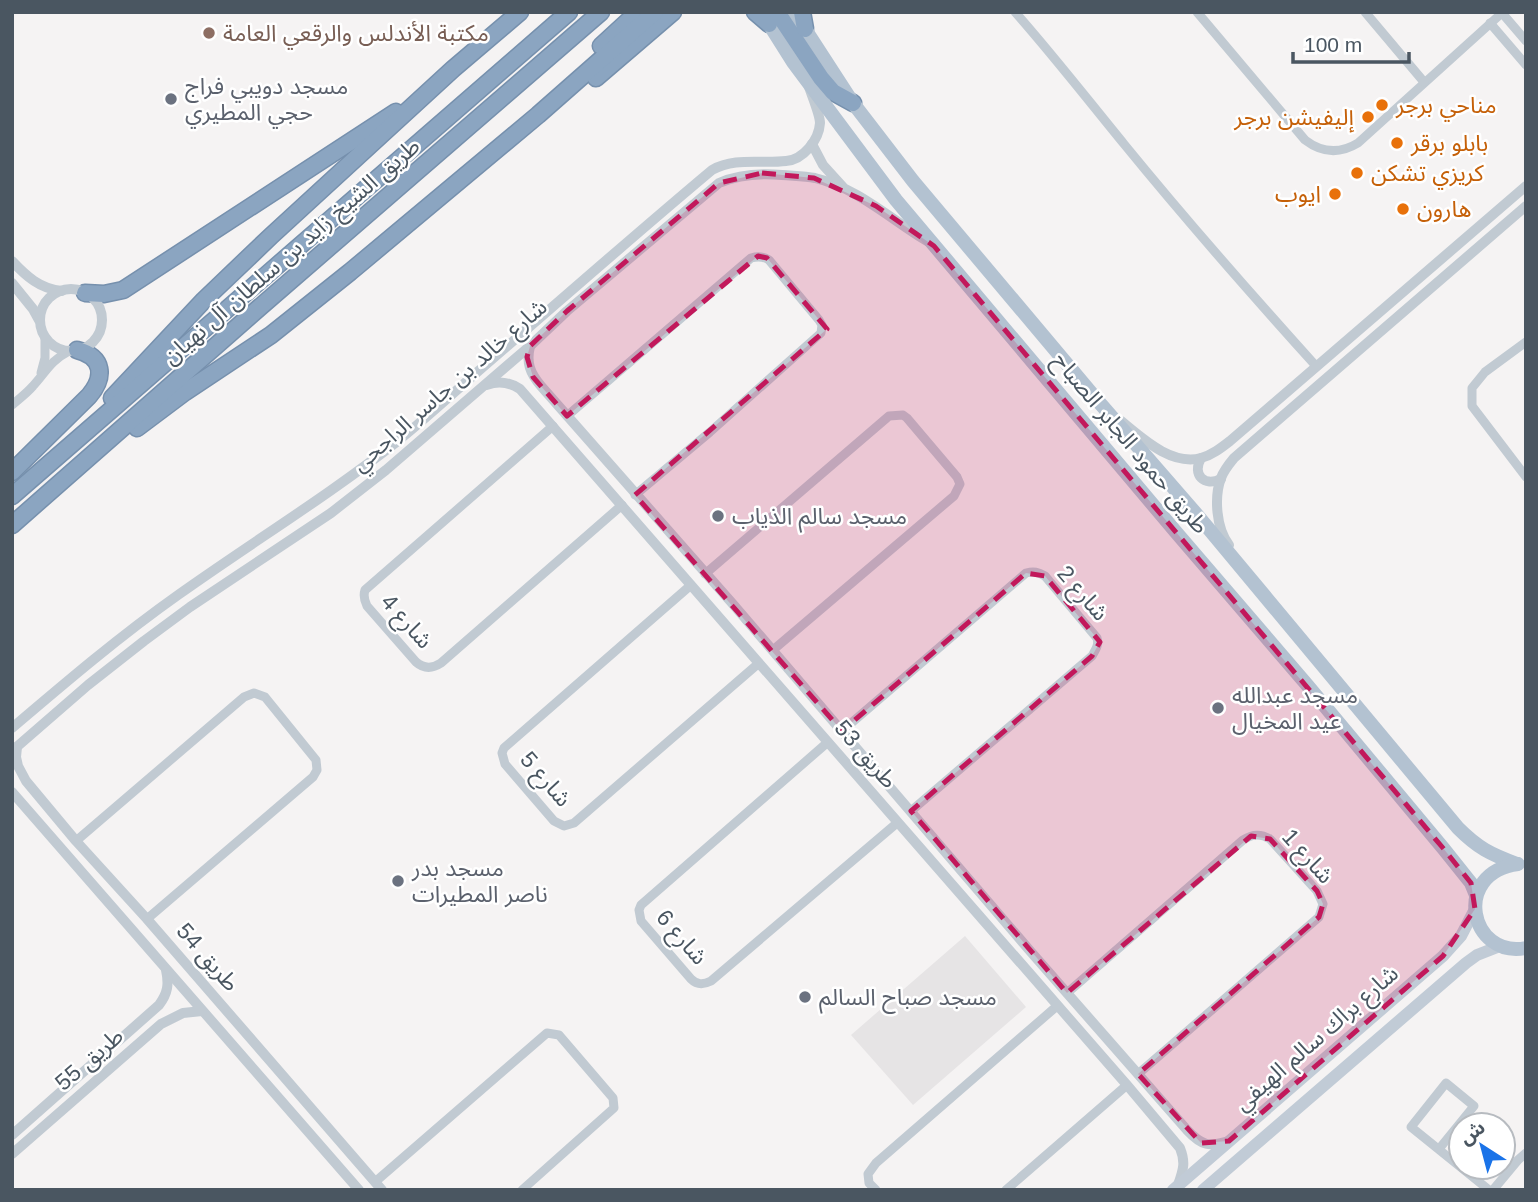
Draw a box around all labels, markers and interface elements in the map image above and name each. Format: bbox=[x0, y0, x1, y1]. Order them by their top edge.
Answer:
place label: مكتبة الأندلس والرقعي العامة bbox=[223, 20, 489, 50]
scale bar bbox=[1293, 21, 1408, 65]
marker: مكتبة الأندلس والرقعي العامة bbox=[201, 25, 217, 41]
text: 100 m bbox=[1304, 33, 1362, 56]
place label: مسجد دويبي فراج حجي المطيري bbox=[185, 73, 348, 129]
marker: مسجد دويبي فراج حجي المطيري bbox=[163, 91, 179, 107]
place label: مناحي برجر bbox=[1395, 92, 1497, 122]
marker: مناحي برجر bbox=[1374, 97, 1390, 113]
place label: إليفيشن برجر bbox=[1233, 104, 1355, 133]
marker: إليفيشن برجر bbox=[1360, 109, 1376, 125]
place label: بابلو برقر bbox=[1410, 130, 1488, 157]
street label: طريق الشيخ زايد بن سلطان آل نهيان bbox=[157, 132, 427, 373]
marker: بابلو برقر bbox=[1389, 135, 1405, 151]
place label: كريزي تشكن bbox=[1371, 160, 1484, 190]
marker: كريزي تشكن bbox=[1349, 165, 1365, 181]
place label: ايوب bbox=[1275, 181, 1321, 208]
marker: ايوب bbox=[1327, 186, 1343, 202]
place label: هارون bbox=[1417, 196, 1471, 223]
marker: هارون bbox=[1395, 201, 1411, 217]
street label: شارع خالد بن جاسر الراجحي bbox=[346, 293, 555, 480]
street label: طريق حمود الجابر الصباح bbox=[1045, 347, 1214, 541]
place label: مسجد سالم الذياب bbox=[732, 503, 907, 533]
marker: مسجد سالم الذياب bbox=[710, 508, 726, 524]
street label: شارع 2 bbox=[1049, 560, 1114, 628]
street label: شارع 4 bbox=[373, 589, 438, 656]
place label: مسجد عبدالله عيد المخيال bbox=[1232, 682, 1358, 735]
marker: مسجد عبدالله عيد المخيال bbox=[1210, 700, 1226, 716]
street label: طريق 53 bbox=[829, 715, 903, 794]
street label: شارع 5 bbox=[512, 746, 577, 814]
street label: شارع 1 bbox=[1274, 824, 1339, 891]
place label: مسجد بدر ناصر المطيرات bbox=[411, 855, 548, 908]
marker: مسجد بدر ناصر المطيرات bbox=[390, 873, 406, 889]
street label: شارع 6 bbox=[648, 904, 713, 972]
street label: طريق 54 bbox=[171, 918, 245, 997]
street label: شارع براك سالم الهيفي bbox=[1229, 960, 1406, 1119]
place label: مسجد صباح السالم bbox=[819, 984, 997, 1014]
marker: مسجد صباح السالم bbox=[797, 989, 813, 1005]
street label: طريق 55 bbox=[50, 1022, 129, 1096]
north arrow bbox=[1447, 1111, 1517, 1181]
text: ش bbox=[1456, 1117, 1489, 1149]

